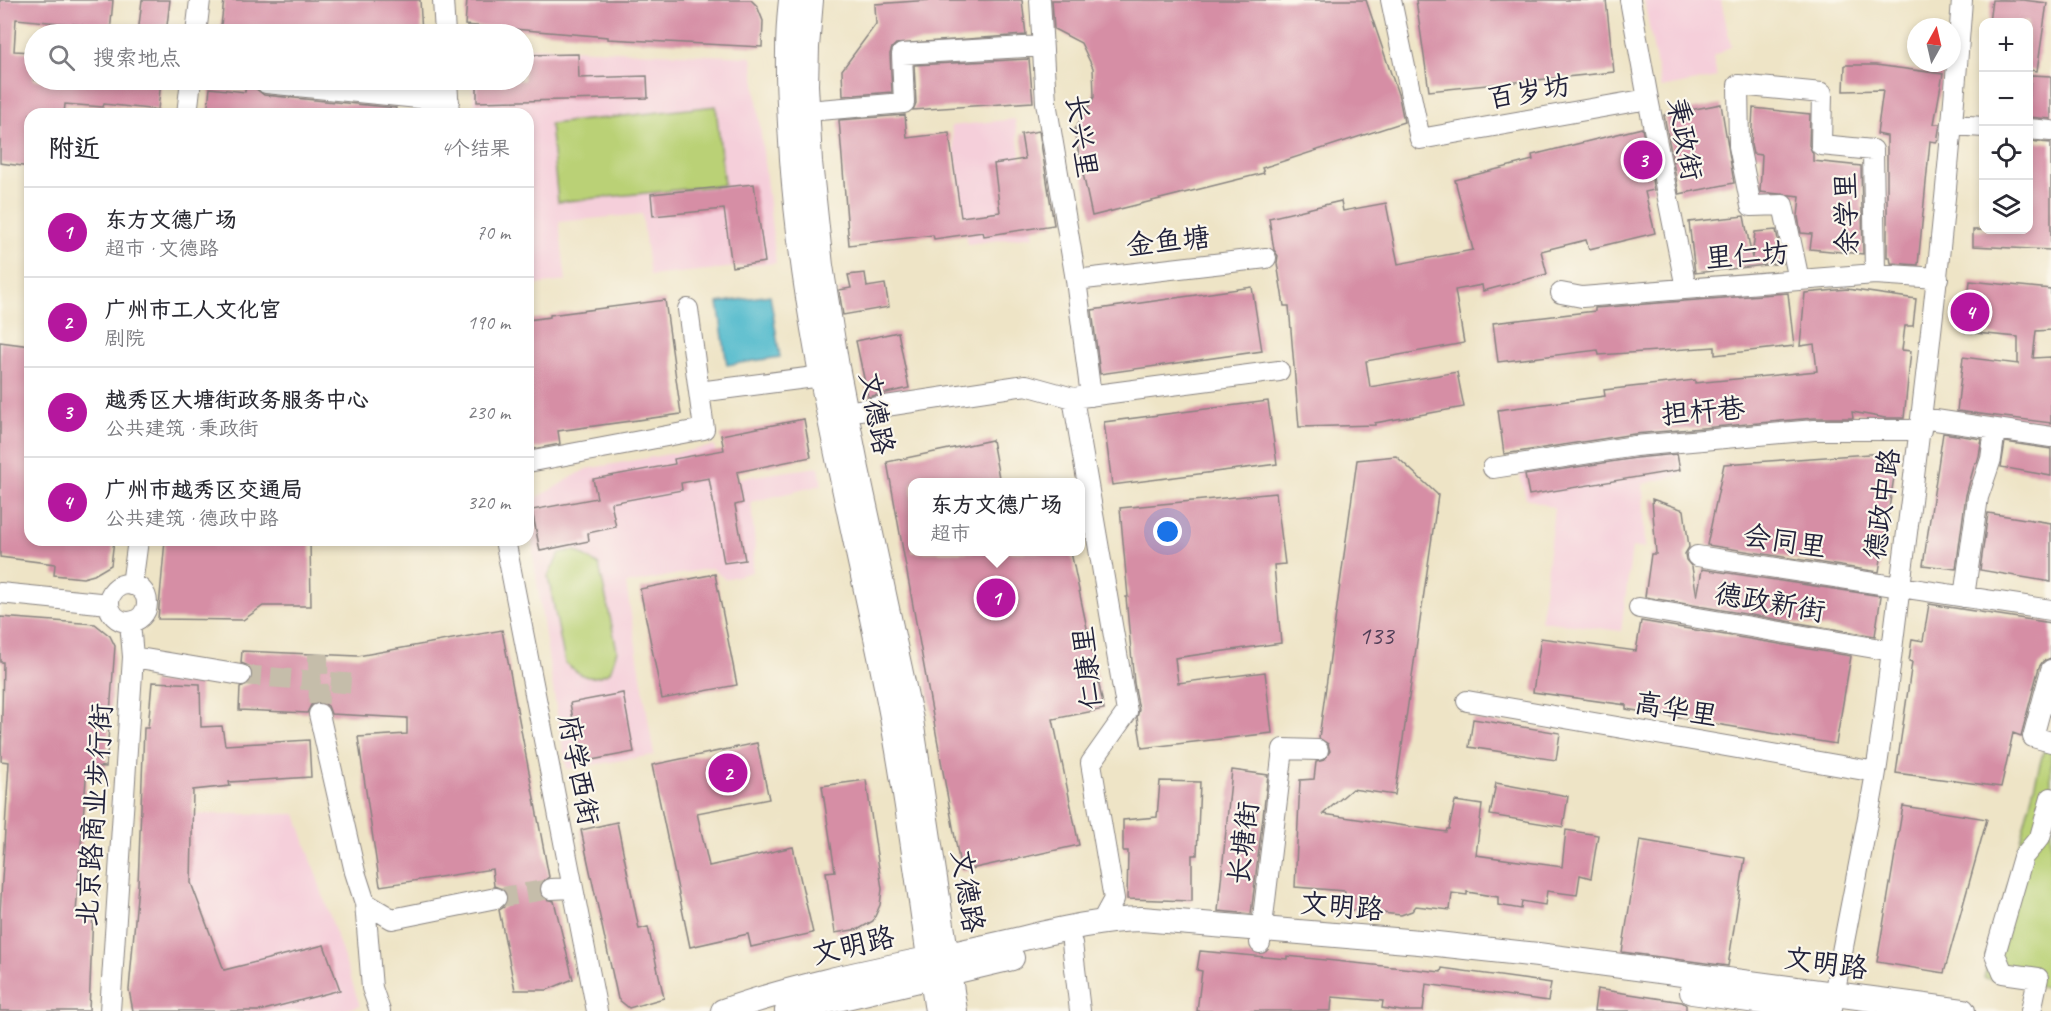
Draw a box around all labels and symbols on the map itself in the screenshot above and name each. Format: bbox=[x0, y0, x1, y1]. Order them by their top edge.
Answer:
north arrow bbox=[1907, 18, 1961, 72]
street label: 百岁坊 bbox=[1485, 66, 1573, 116]
street label: 长兴里 bbox=[1059, 92, 1105, 180]
street label: 秉政街 bbox=[1660, 94, 1710, 184]
pin: 3 bbox=[1624, 138, 1662, 182]
street label: 余学里 bbox=[1828, 172, 1864, 256]
street label: 金鱼塘 bbox=[1124, 219, 1212, 263]
street label: 里仁坊 bbox=[1704, 235, 1790, 275]
pin: 4 bbox=[1950, 290, 1990, 334]
street label: 文德路 bbox=[852, 368, 902, 458]
street label: 担杆巷 bbox=[1660, 390, 1747, 432]
street label: 德政中路 bbox=[1857, 446, 1907, 562]
your location bbox=[1153, 517, 1182, 546]
street label: 会同里 bbox=[1741, 517, 1829, 565]
street label: 德政新街 bbox=[1712, 575, 1828, 629]
pin: 1 bbox=[976, 576, 1016, 620]
house number: 133 bbox=[1358, 619, 1396, 652]
street label: 仁康里 bbox=[1065, 624, 1109, 712]
street label: 高华里 bbox=[1632, 684, 1720, 734]
street label: 北京路商业步行街 bbox=[69, 702, 119, 928]
street label: 府学西街 bbox=[551, 712, 607, 828]
pin: 2 bbox=[708, 750, 748, 796]
street label: 长塘街 bbox=[1221, 799, 1265, 887]
street label: 文德路 bbox=[944, 847, 992, 935]
street label: 文明路 bbox=[1299, 885, 1385, 927]
street label: 文明路 bbox=[808, 918, 898, 972]
street label: 文明路 bbox=[1782, 940, 1870, 986]

